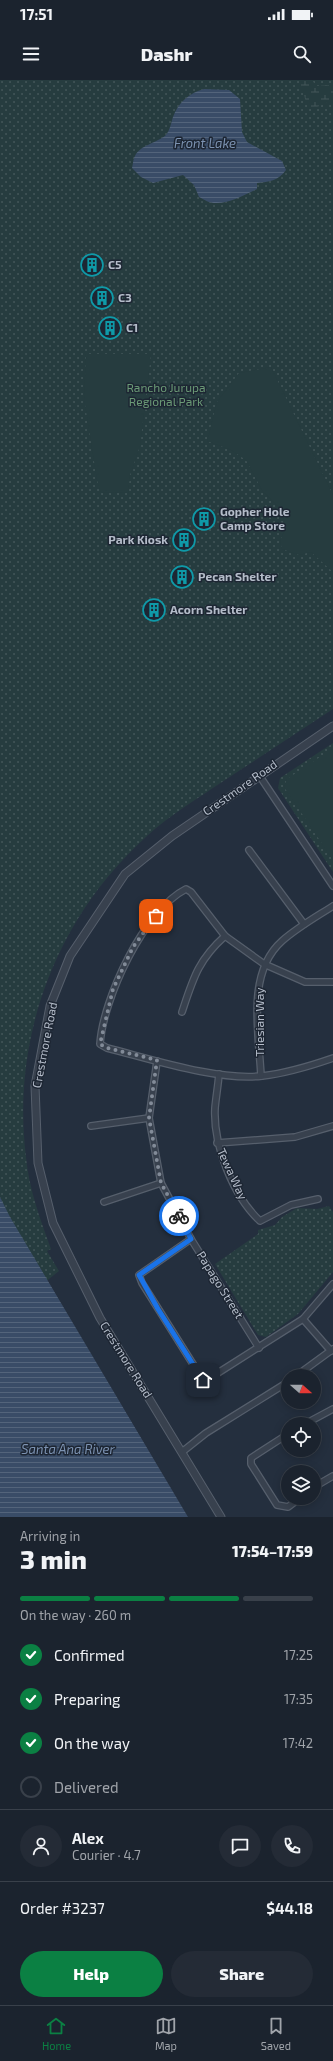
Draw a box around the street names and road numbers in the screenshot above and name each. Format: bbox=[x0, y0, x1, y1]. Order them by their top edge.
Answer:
street label: Crestmore Road bbox=[200, 756, 279, 818]
street label: Triesian Way bbox=[252, 987, 266, 1057]
street label: Crestmore Road bbox=[29, 1001, 59, 1089]
street label: Tewa Way bbox=[215, 1146, 251, 1202]
street label: Papago Street bbox=[195, 1248, 247, 1321]
street label: Crestmore Road bbox=[98, 1319, 156, 1400]

